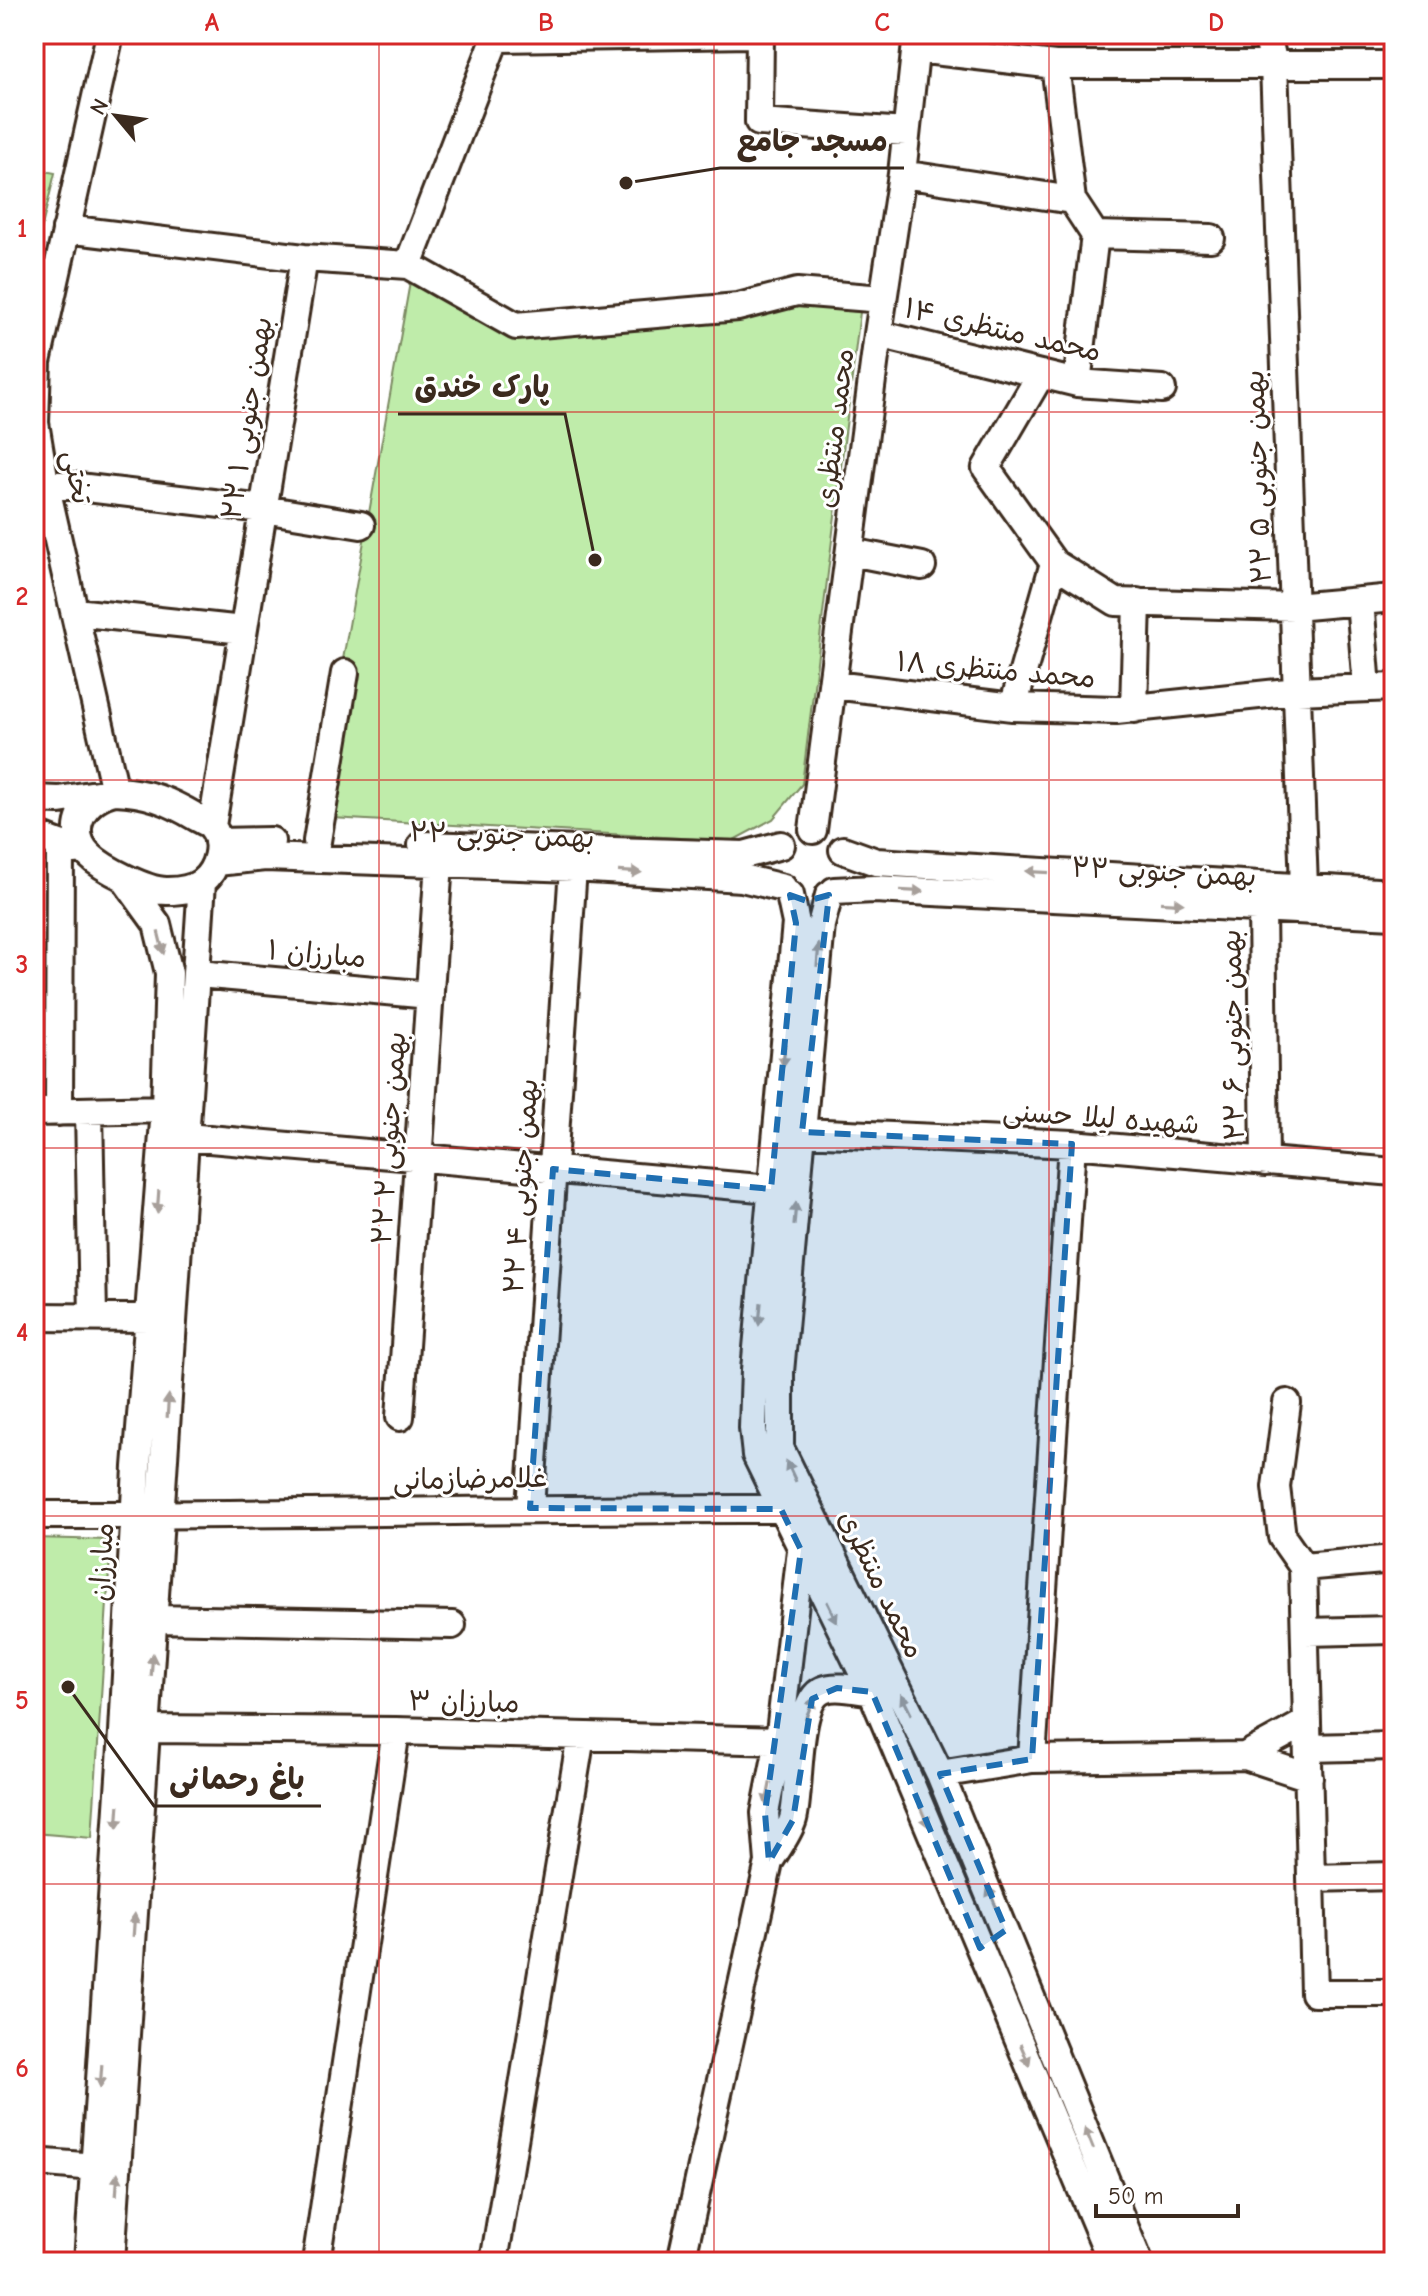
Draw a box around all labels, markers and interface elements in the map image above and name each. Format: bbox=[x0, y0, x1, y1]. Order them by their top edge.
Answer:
text: A bbox=[205, 8, 220, 38]
text: B bbox=[538, 8, 554, 38]
text: C bbox=[874, 8, 890, 38]
text: D bbox=[1208, 8, 1224, 38]
north arrow bbox=[76, 76, 156, 156]
text: N bbox=[85, 94, 114, 119]
callout: مسجد جامع bbox=[720, 114, 904, 168]
text: مسجد جامع bbox=[736, 124, 888, 163]
text: 1 bbox=[17, 214, 27, 244]
street label: محمد منتظری ۱۴ bbox=[901, 292, 1104, 368]
street label: ۲۲ بهمن جنوبی ۱ bbox=[215, 314, 281, 522]
street label: محمد منتظری bbox=[809, 347, 861, 510]
callout: پارک خندق bbox=[398, 360, 565, 414]
street label: ۲۲ بهمن جنوبی ۵ bbox=[1238, 369, 1280, 584]
text: پارک خندق bbox=[415, 370, 550, 406]
street label: تختی bbox=[55, 447, 98, 508]
text: 2 bbox=[16, 582, 28, 612]
street label: محمد منتظری ۱۸ bbox=[895, 645, 1097, 695]
street label: ۲۲ بهمن جنوبی bbox=[409, 816, 595, 856]
street label: ۲۲ بهمن جنوبی bbox=[1070, 851, 1257, 895]
one-way arrow bbox=[1024, 865, 1049, 878]
one-way arrow bbox=[618, 866, 643, 879]
one-way arrow bbox=[900, 884, 925, 897]
one-way arrow bbox=[1160, 897, 1185, 910]
street label: ۲۲ بهمن جنوبی ۶ bbox=[1215, 929, 1253, 1141]
one-way arrow bbox=[156, 931, 168, 956]
street label: مبارزان ۱ bbox=[266, 934, 367, 975]
one-way arrow bbox=[812, 942, 825, 967]
text: 3 bbox=[16, 950, 28, 980]
street label: ۲۲ بهمن جنوبی ۲ bbox=[366, 1030, 414, 1246]
one-way arrow bbox=[777, 1043, 790, 1068]
street label: ۲۲ بهمن جنوبی ۴ bbox=[498, 1077, 546, 1295]
street label: شهیده لیلا حسنی bbox=[1002, 1095, 1200, 1142]
one-way arrow bbox=[151, 1190, 164, 1215]
one-way arrow bbox=[788, 1201, 801, 1226]
one-way arrow bbox=[753, 1302, 766, 1327]
text: 4 bbox=[16, 1318, 28, 1348]
one-way arrow bbox=[162, 1393, 175, 1418]
one-way arrow bbox=[784, 1459, 798, 1483]
street label: غلامرضازمانی bbox=[393, 1462, 548, 1497]
street label: محمد منتظری bbox=[832, 1505, 931, 1664]
street label: مبارزان bbox=[84, 1522, 121, 1602]
one-way arrow bbox=[825, 1601, 839, 1624]
one-way arrow bbox=[146, 1652, 159, 1677]
street label: مبارزان ۳ bbox=[408, 1685, 520, 1720]
text: 5 bbox=[15, 1686, 29, 1716]
one-way arrow bbox=[899, 1693, 913, 1716]
one-way arrow bbox=[804, 1696, 817, 1720]
callout: باغ رحمانی bbox=[154, 1752, 321, 1806]
text: باغ رحمانی bbox=[169, 1762, 305, 1800]
one-way arrow bbox=[762, 1782, 774, 1807]
one-way arrow bbox=[917, 1804, 930, 1828]
one-way arrow bbox=[111, 1805, 124, 1830]
one-way arrow bbox=[985, 1885, 998, 1909]
one-way arrow bbox=[128, 1912, 141, 1937]
one-way arrow bbox=[1018, 2043, 1031, 2067]
text: 6 bbox=[15, 2054, 29, 2084]
one-way arrow bbox=[94, 2064, 107, 2089]
one-way arrow bbox=[1083, 2126, 1096, 2150]
scale bar bbox=[1096, 2168, 1238, 2218]
one-way arrow bbox=[111, 2171, 124, 2196]
text: 50 m bbox=[1108, 2182, 1164, 2210]

